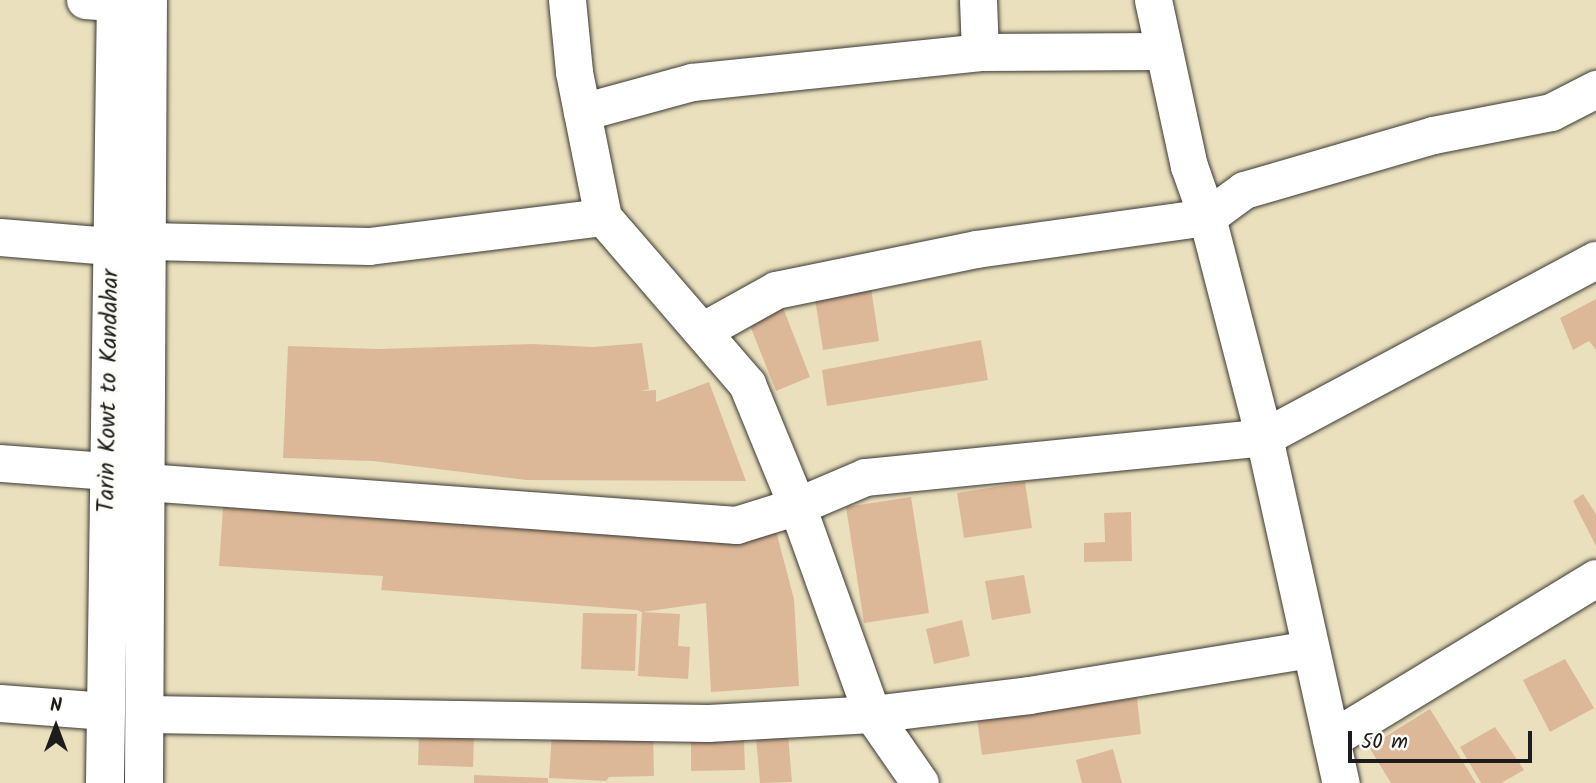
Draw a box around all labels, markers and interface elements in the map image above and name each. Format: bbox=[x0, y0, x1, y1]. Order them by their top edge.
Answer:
street label: Tarin Kowt to Kandahar bbox=[92, 269, 126, 513]
text: N bbox=[50, 691, 62, 721]
north arrow bbox=[21, 692, 91, 762]
scale bar bbox=[1351, 716, 1535, 760]
text: 50 m bbox=[1361, 726, 1408, 759]

